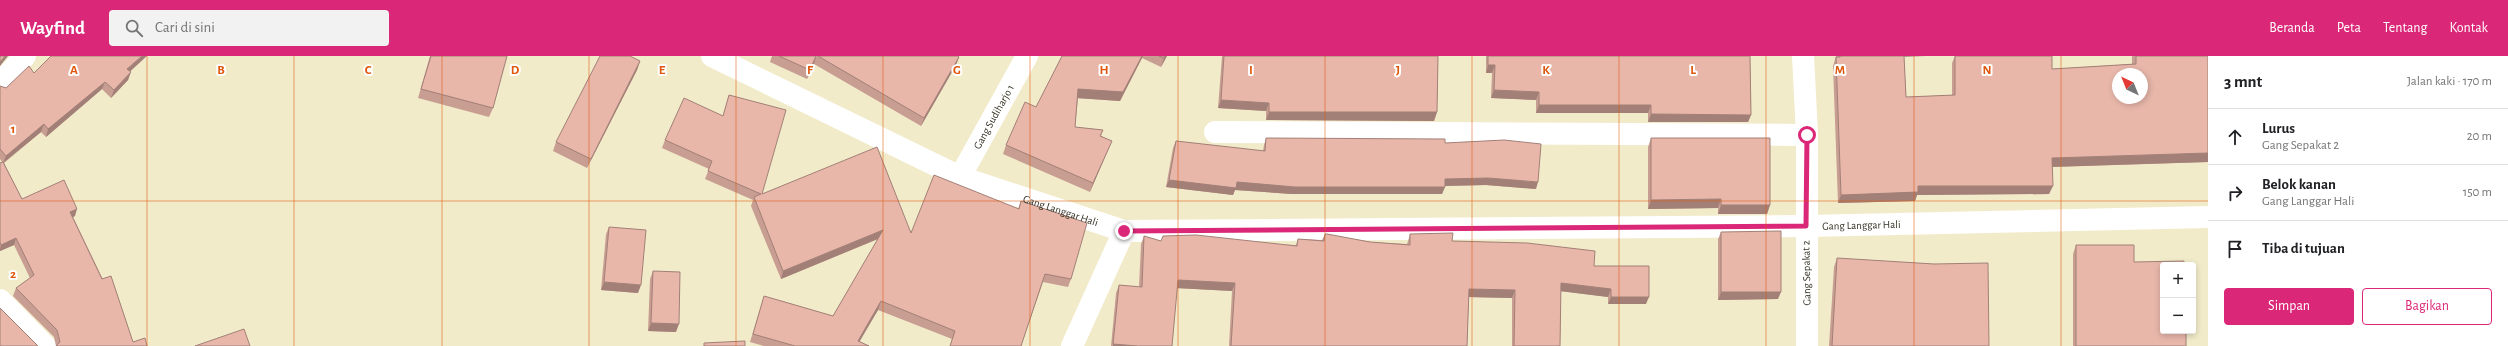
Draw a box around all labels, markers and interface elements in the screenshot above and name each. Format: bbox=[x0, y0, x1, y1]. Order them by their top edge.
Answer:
search box bbox=[109, 10, 389, 46]
icon: search bbox=[123, 17, 145, 39]
text: Wayfind bbox=[20, 19, 85, 38]
text: Cari di sini bbox=[155, 20, 215, 35]
text: Beranda bbox=[2269, 21, 2315, 35]
text: Peta bbox=[2337, 21, 2361, 35]
text: Tentang bbox=[2383, 21, 2427, 35]
text: Kontak bbox=[2449, 21, 2488, 35]
text: A bbox=[70, 64, 78, 77]
text: B bbox=[217, 64, 225, 77]
text: C bbox=[365, 64, 372, 77]
text: D bbox=[511, 64, 520, 77]
text: E bbox=[659, 64, 666, 77]
text: F bbox=[807, 64, 814, 77]
text: G bbox=[953, 64, 961, 77]
text: H bbox=[1099, 64, 1109, 77]
text: I bbox=[1249, 64, 1253, 77]
text: J bbox=[1396, 64, 1400, 77]
text: K bbox=[1542, 64, 1550, 77]
text: L bbox=[1690, 64, 1696, 77]
text: M bbox=[1835, 64, 1845, 77]
text: N bbox=[1982, 64, 1992, 77]
north arrow bbox=[2112, 68, 2148, 104]
text: 3 mnt bbox=[2224, 73, 2262, 90]
text: Jalan kaki · 170 m bbox=[2407, 75, 2492, 88]
street label: Gang Sudiharjo 1 bbox=[972, 83, 1016, 151]
text: Lurus bbox=[2262, 121, 2295, 136]
text: 1 bbox=[11, 123, 15, 136]
route start bbox=[1798, 126, 1816, 144]
icon: ahead bbox=[2224, 126, 2246, 148]
text: 20 m bbox=[2467, 130, 2492, 143]
text: Gang Sepakat 2 bbox=[2262, 139, 2339, 152]
text: Belok kanan bbox=[2262, 177, 2336, 192]
icon: right bbox=[2224, 182, 2246, 204]
text: 150 m bbox=[2463, 186, 2492, 199]
street label: Gang Langgar Hali bbox=[1022, 193, 1100, 228]
text: Gang Langgar Hali bbox=[2262, 195, 2354, 208]
street label: Gang Langgar Hali bbox=[1822, 219, 1901, 232]
route end bbox=[1115, 222, 1133, 240]
icon: arrive bbox=[2224, 238, 2246, 260]
street label: Gang Sepakat 2 bbox=[1800, 240, 1813, 306]
text: Tiba di tujuan bbox=[2262, 241, 2345, 256]
map controls bbox=[2160, 262, 2196, 334]
button: + bbox=[2160, 262, 2196, 298]
text: 2 bbox=[10, 268, 16, 281]
button: Simpan bbox=[2224, 288, 2354, 325]
button: Bagikan bbox=[2362, 288, 2492, 325]
button: − bbox=[2160, 298, 2196, 334]

